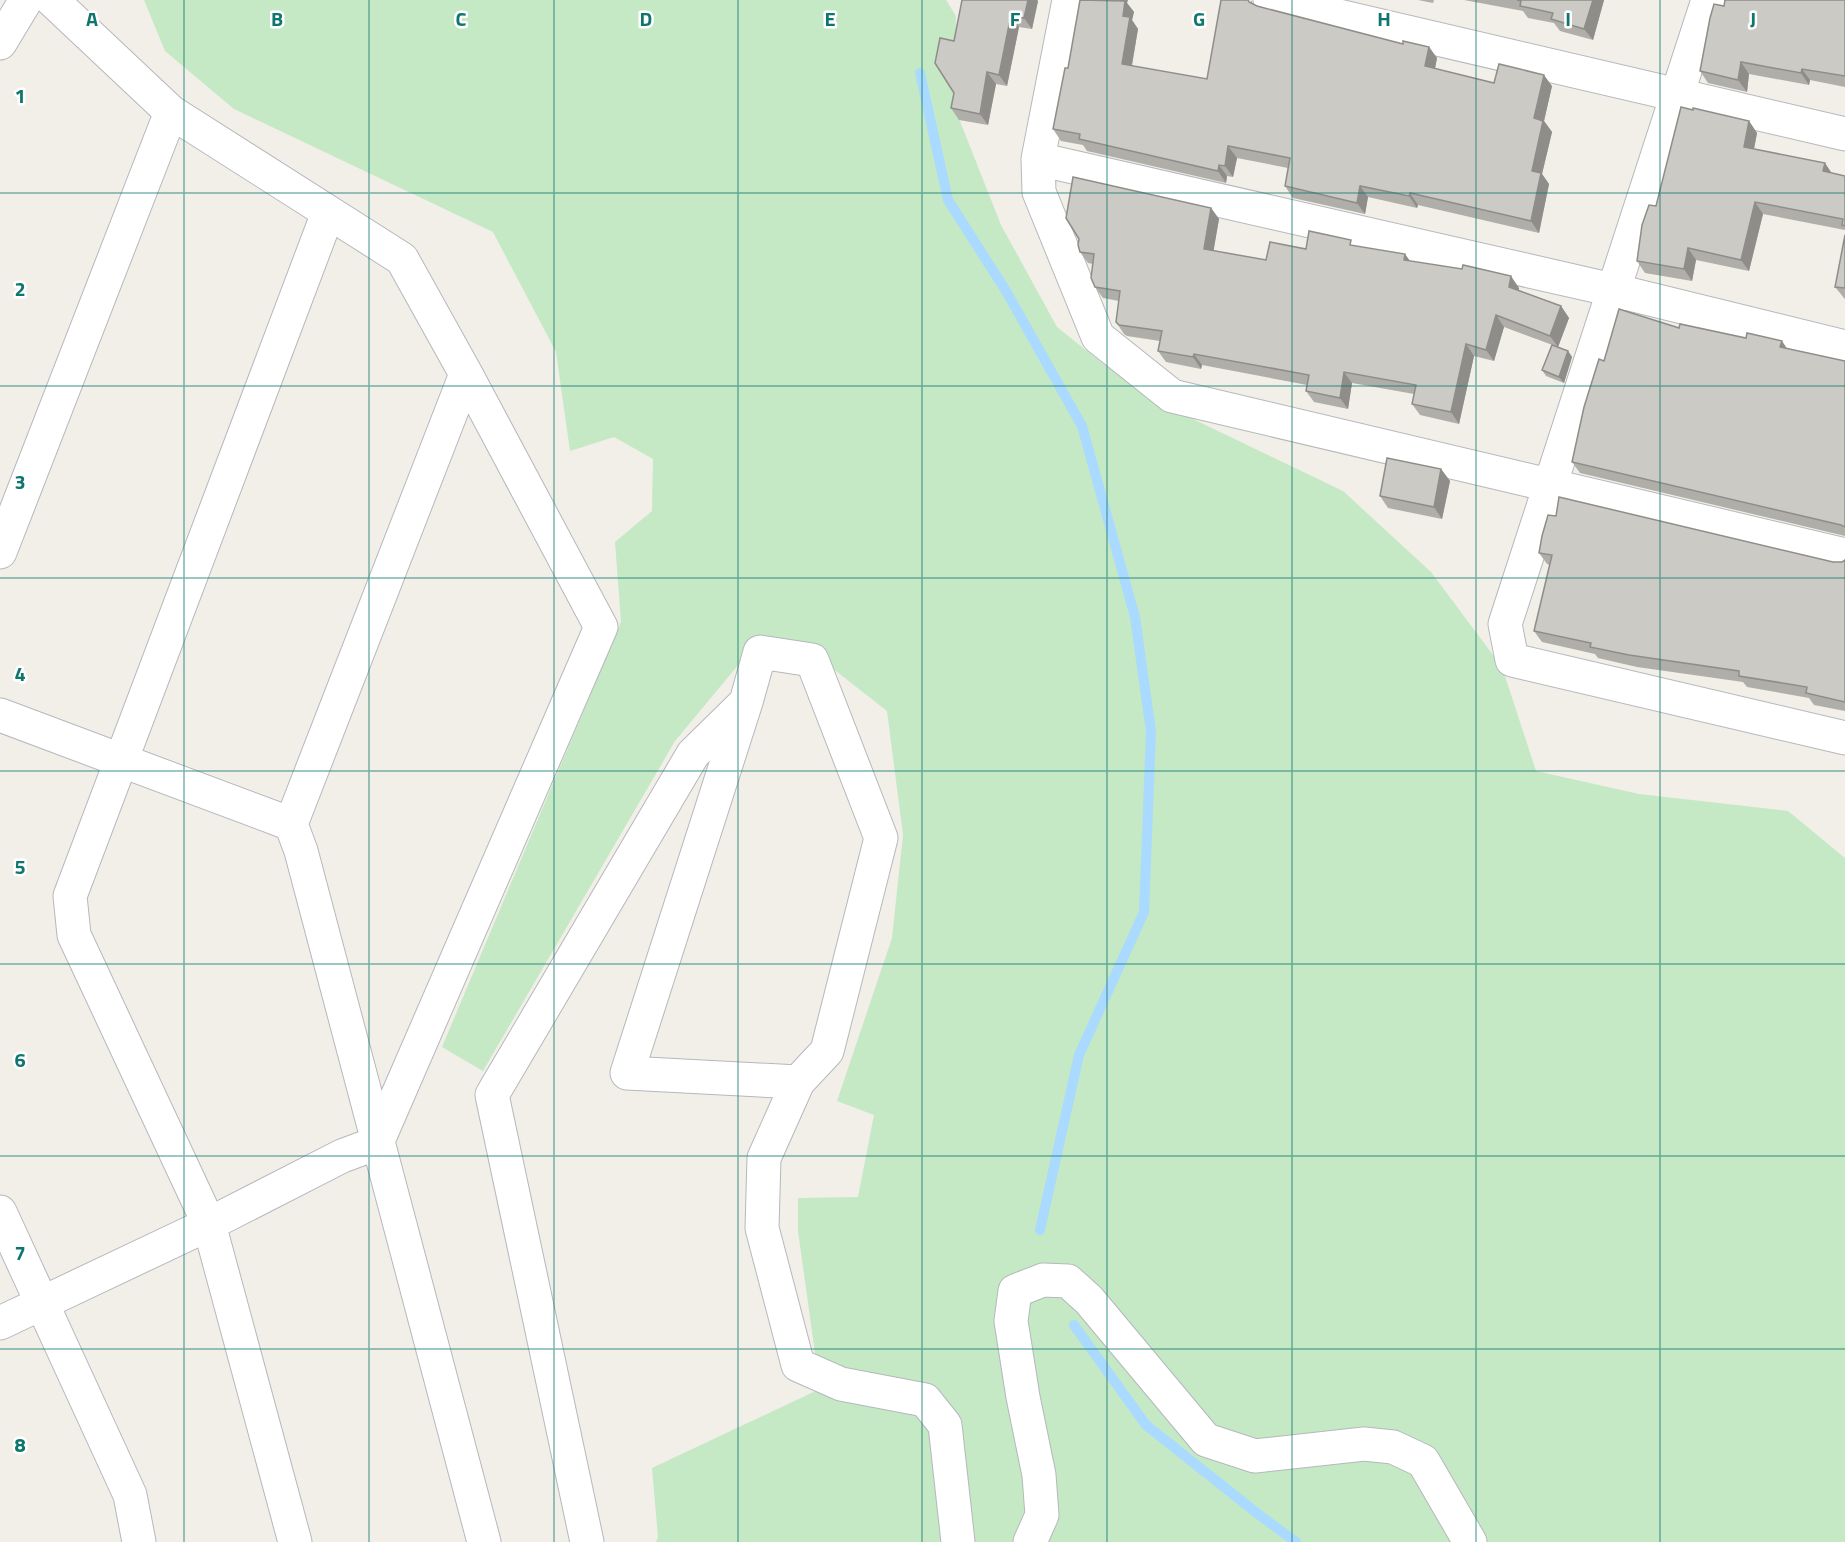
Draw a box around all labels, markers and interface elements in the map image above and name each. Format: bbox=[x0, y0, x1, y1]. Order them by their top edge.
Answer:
text: A bbox=[86, 3, 98, 34]
text: B bbox=[271, 3, 283, 34]
text: C bbox=[456, 3, 467, 34]
text: D bbox=[640, 3, 652, 34]
text: E bbox=[824, 3, 836, 34]
text: F bbox=[1010, 3, 1021, 34]
text: G bbox=[1193, 3, 1205, 34]
text: H bbox=[1377, 3, 1391, 34]
text: I bbox=[1565, 3, 1571, 34]
text: J bbox=[1750, 3, 1756, 34]
text: 1 bbox=[14, 80, 26, 111]
text: 2 bbox=[14, 273, 26, 304]
text: 3 bbox=[14, 466, 26, 497]
text: 4 bbox=[14, 658, 26, 689]
text: 5 bbox=[14, 851, 26, 882]
text: 6 bbox=[14, 1044, 26, 1075]
text: 7 bbox=[14, 1237, 26, 1268]
text: 8 bbox=[14, 1429, 26, 1460]

